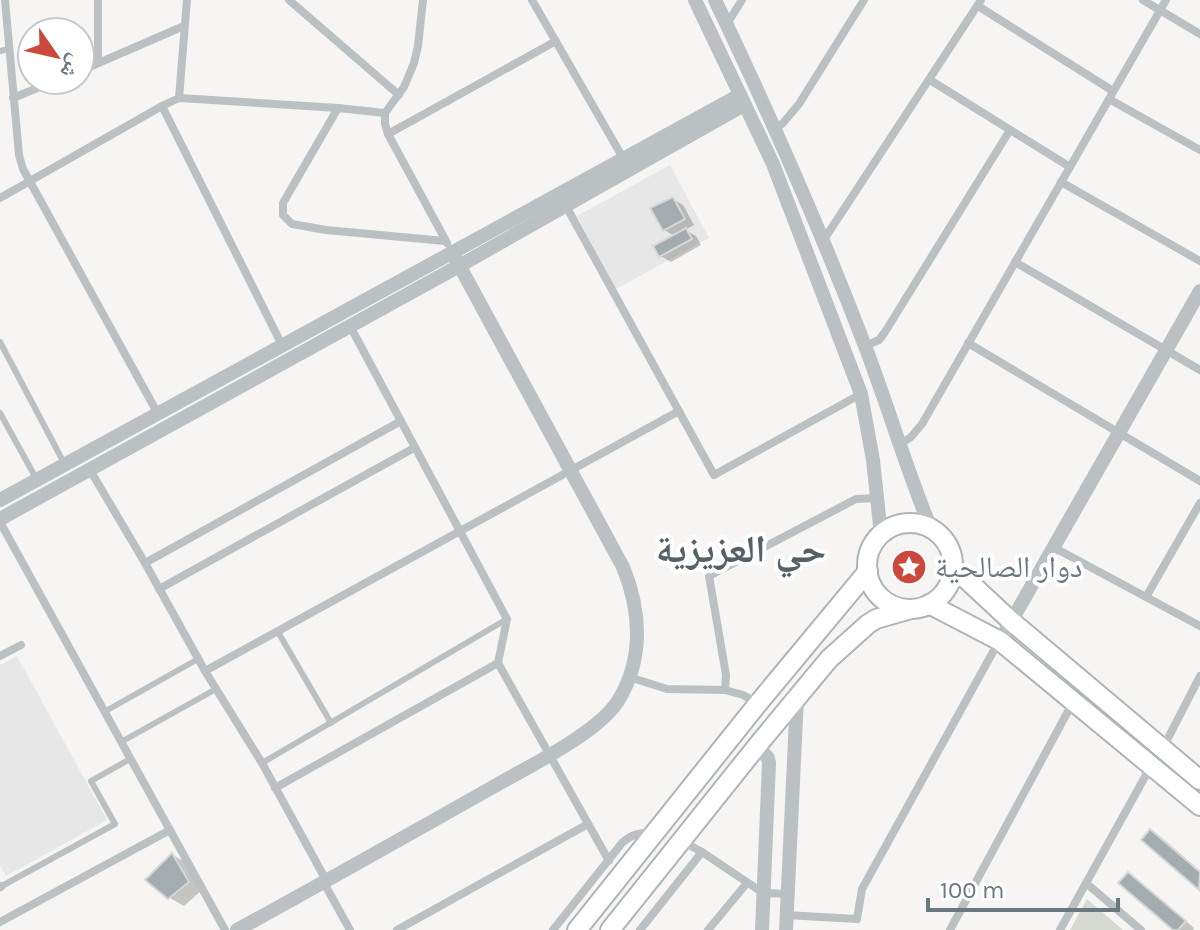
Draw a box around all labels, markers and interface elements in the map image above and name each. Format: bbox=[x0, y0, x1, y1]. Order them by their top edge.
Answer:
north arrow bbox=[16, 16, 96, 96]
text: ش bbox=[54, 50, 89, 84]
district label: حي العزيزية bbox=[656, 527, 826, 578]
place icon: دوار الصالحية bbox=[890, 548, 928, 586]
place label: دوار الصالحية bbox=[935, 549, 1082, 585]
scale bar bbox=[928, 862, 1118, 912]
text: 100 m bbox=[940, 876, 1005, 904]

